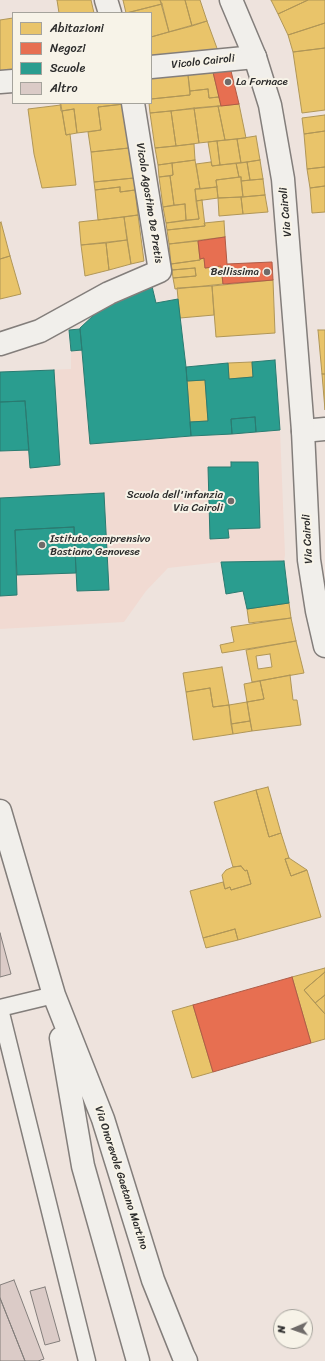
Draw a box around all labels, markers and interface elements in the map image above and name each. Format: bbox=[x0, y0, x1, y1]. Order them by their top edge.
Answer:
legend bbox=[12, 12, 152, 104]
text: Abitazioni bbox=[50, 17, 104, 39]
text: Negozi bbox=[50, 37, 86, 59]
street label: Vicolo Cairoli bbox=[171, 52, 235, 72]
text: Scuole bbox=[50, 57, 85, 79]
place label: La Fornace bbox=[236, 75, 288, 89]
text: Altro bbox=[50, 77, 78, 99]
marker: La Fornace bbox=[223, 77, 233, 87]
street label: Vicolo Agostino De Pretis bbox=[133, 142, 165, 264]
street label: Via Cairoli bbox=[277, 187, 295, 237]
place label: Bellissima bbox=[211, 265, 259, 279]
marker: Bellissima bbox=[262, 267, 272, 277]
place label: Scuola dell'infanzia Via Cairoli bbox=[127, 488, 223, 514]
marker: Scuola dell'infanzia Via Cairoli bbox=[226, 496, 236, 506]
street label: Via Cairoli bbox=[300, 514, 316, 564]
place label: Istituto comprensivo Bastiano Genovese bbox=[50, 532, 150, 558]
marker: Istituto comprensivo Bastiano Genovese bbox=[37, 540, 47, 550]
street label: Via Onorevole Gaetano Martino bbox=[92, 1105, 150, 1251]
north arrow bbox=[273, 1309, 313, 1349]
text: N bbox=[272, 1325, 291, 1334]

